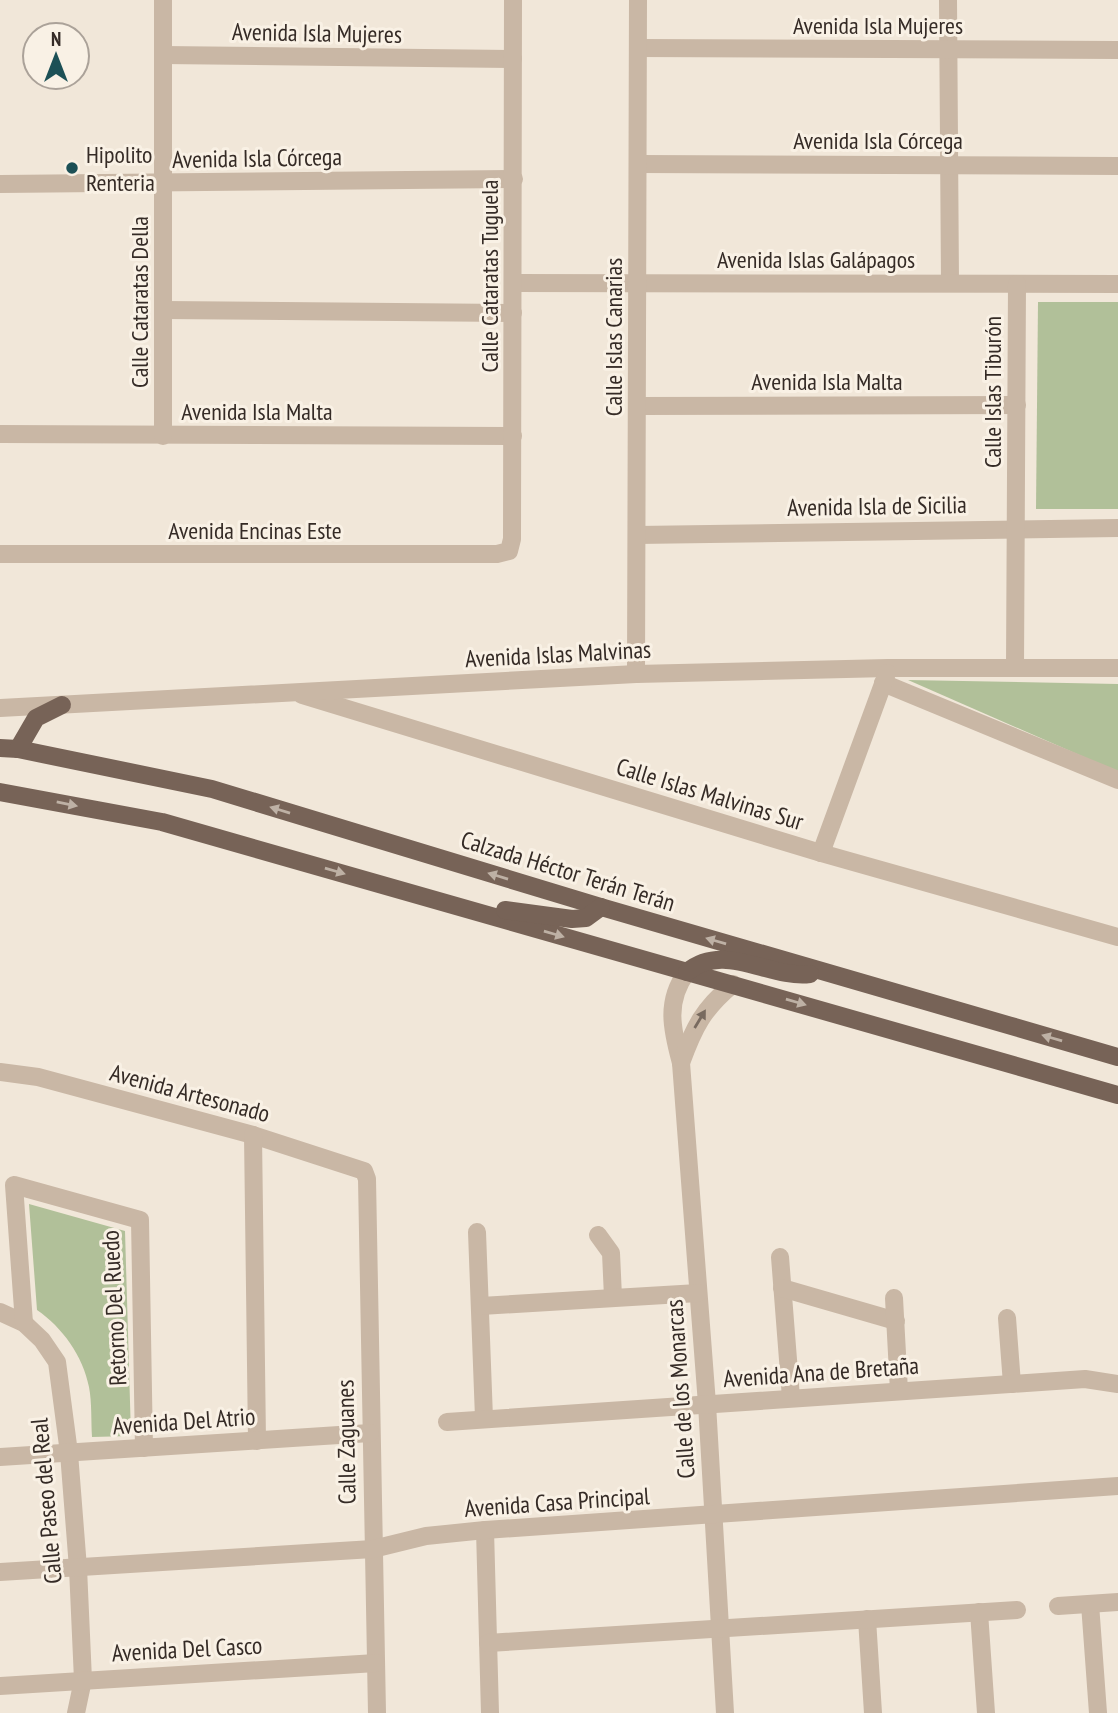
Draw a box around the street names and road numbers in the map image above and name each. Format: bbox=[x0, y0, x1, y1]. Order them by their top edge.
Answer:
street label: Avenida Isla Mujeres bbox=[793, 10, 963, 41]
street label: Avenida Isla Mujeres bbox=[232, 16, 402, 50]
street label: Avenida Isla Córcega bbox=[793, 125, 963, 156]
street label: Avenida Isla Córcega bbox=[172, 141, 342, 175]
street label: Calle Cataratas Tuguela bbox=[474, 180, 505, 372]
street label: Calle Cataratas Della bbox=[124, 216, 155, 388]
street label: Avenida Islas Galápagos bbox=[717, 244, 915, 275]
street label: Calle Islas Canarias bbox=[598, 258, 629, 416]
street label: Calle Islas Tiburón bbox=[977, 316, 1008, 468]
street label: Avenida Isla Malta bbox=[751, 366, 903, 397]
street label: Avenida Isla Malta bbox=[181, 396, 333, 427]
street label: Avenida Isla de Sicilia bbox=[787, 489, 967, 523]
street label: Avenida Encinas Este bbox=[168, 515, 342, 546]
street label: Avenida Islas Malvinas bbox=[464, 634, 652, 674]
street label: Calle Islas Malvinas Sur bbox=[613, 751, 808, 837]
street label: Calzada Héctor Terán Terán bbox=[457, 824, 679, 918]
street label: Avenida Artesonado bbox=[107, 1057, 273, 1129]
street label: Retorno Del Ruedo bbox=[94, 1229, 134, 1387]
street label: Calle de los Monarcas bbox=[658, 1298, 702, 1480]
street label: Avenida Ana de Bretaña bbox=[722, 1350, 920, 1394]
street label: Calle Zaguanes bbox=[329, 1379, 363, 1505]
street label: Avenida Del Atrio bbox=[112, 1401, 256, 1441]
street label: Calle Paseo del Real bbox=[23, 1416, 69, 1585]
street label: Avenida Casa Principal bbox=[463, 1480, 651, 1524]
street label: Avenida Del Casco bbox=[111, 1630, 263, 1668]

